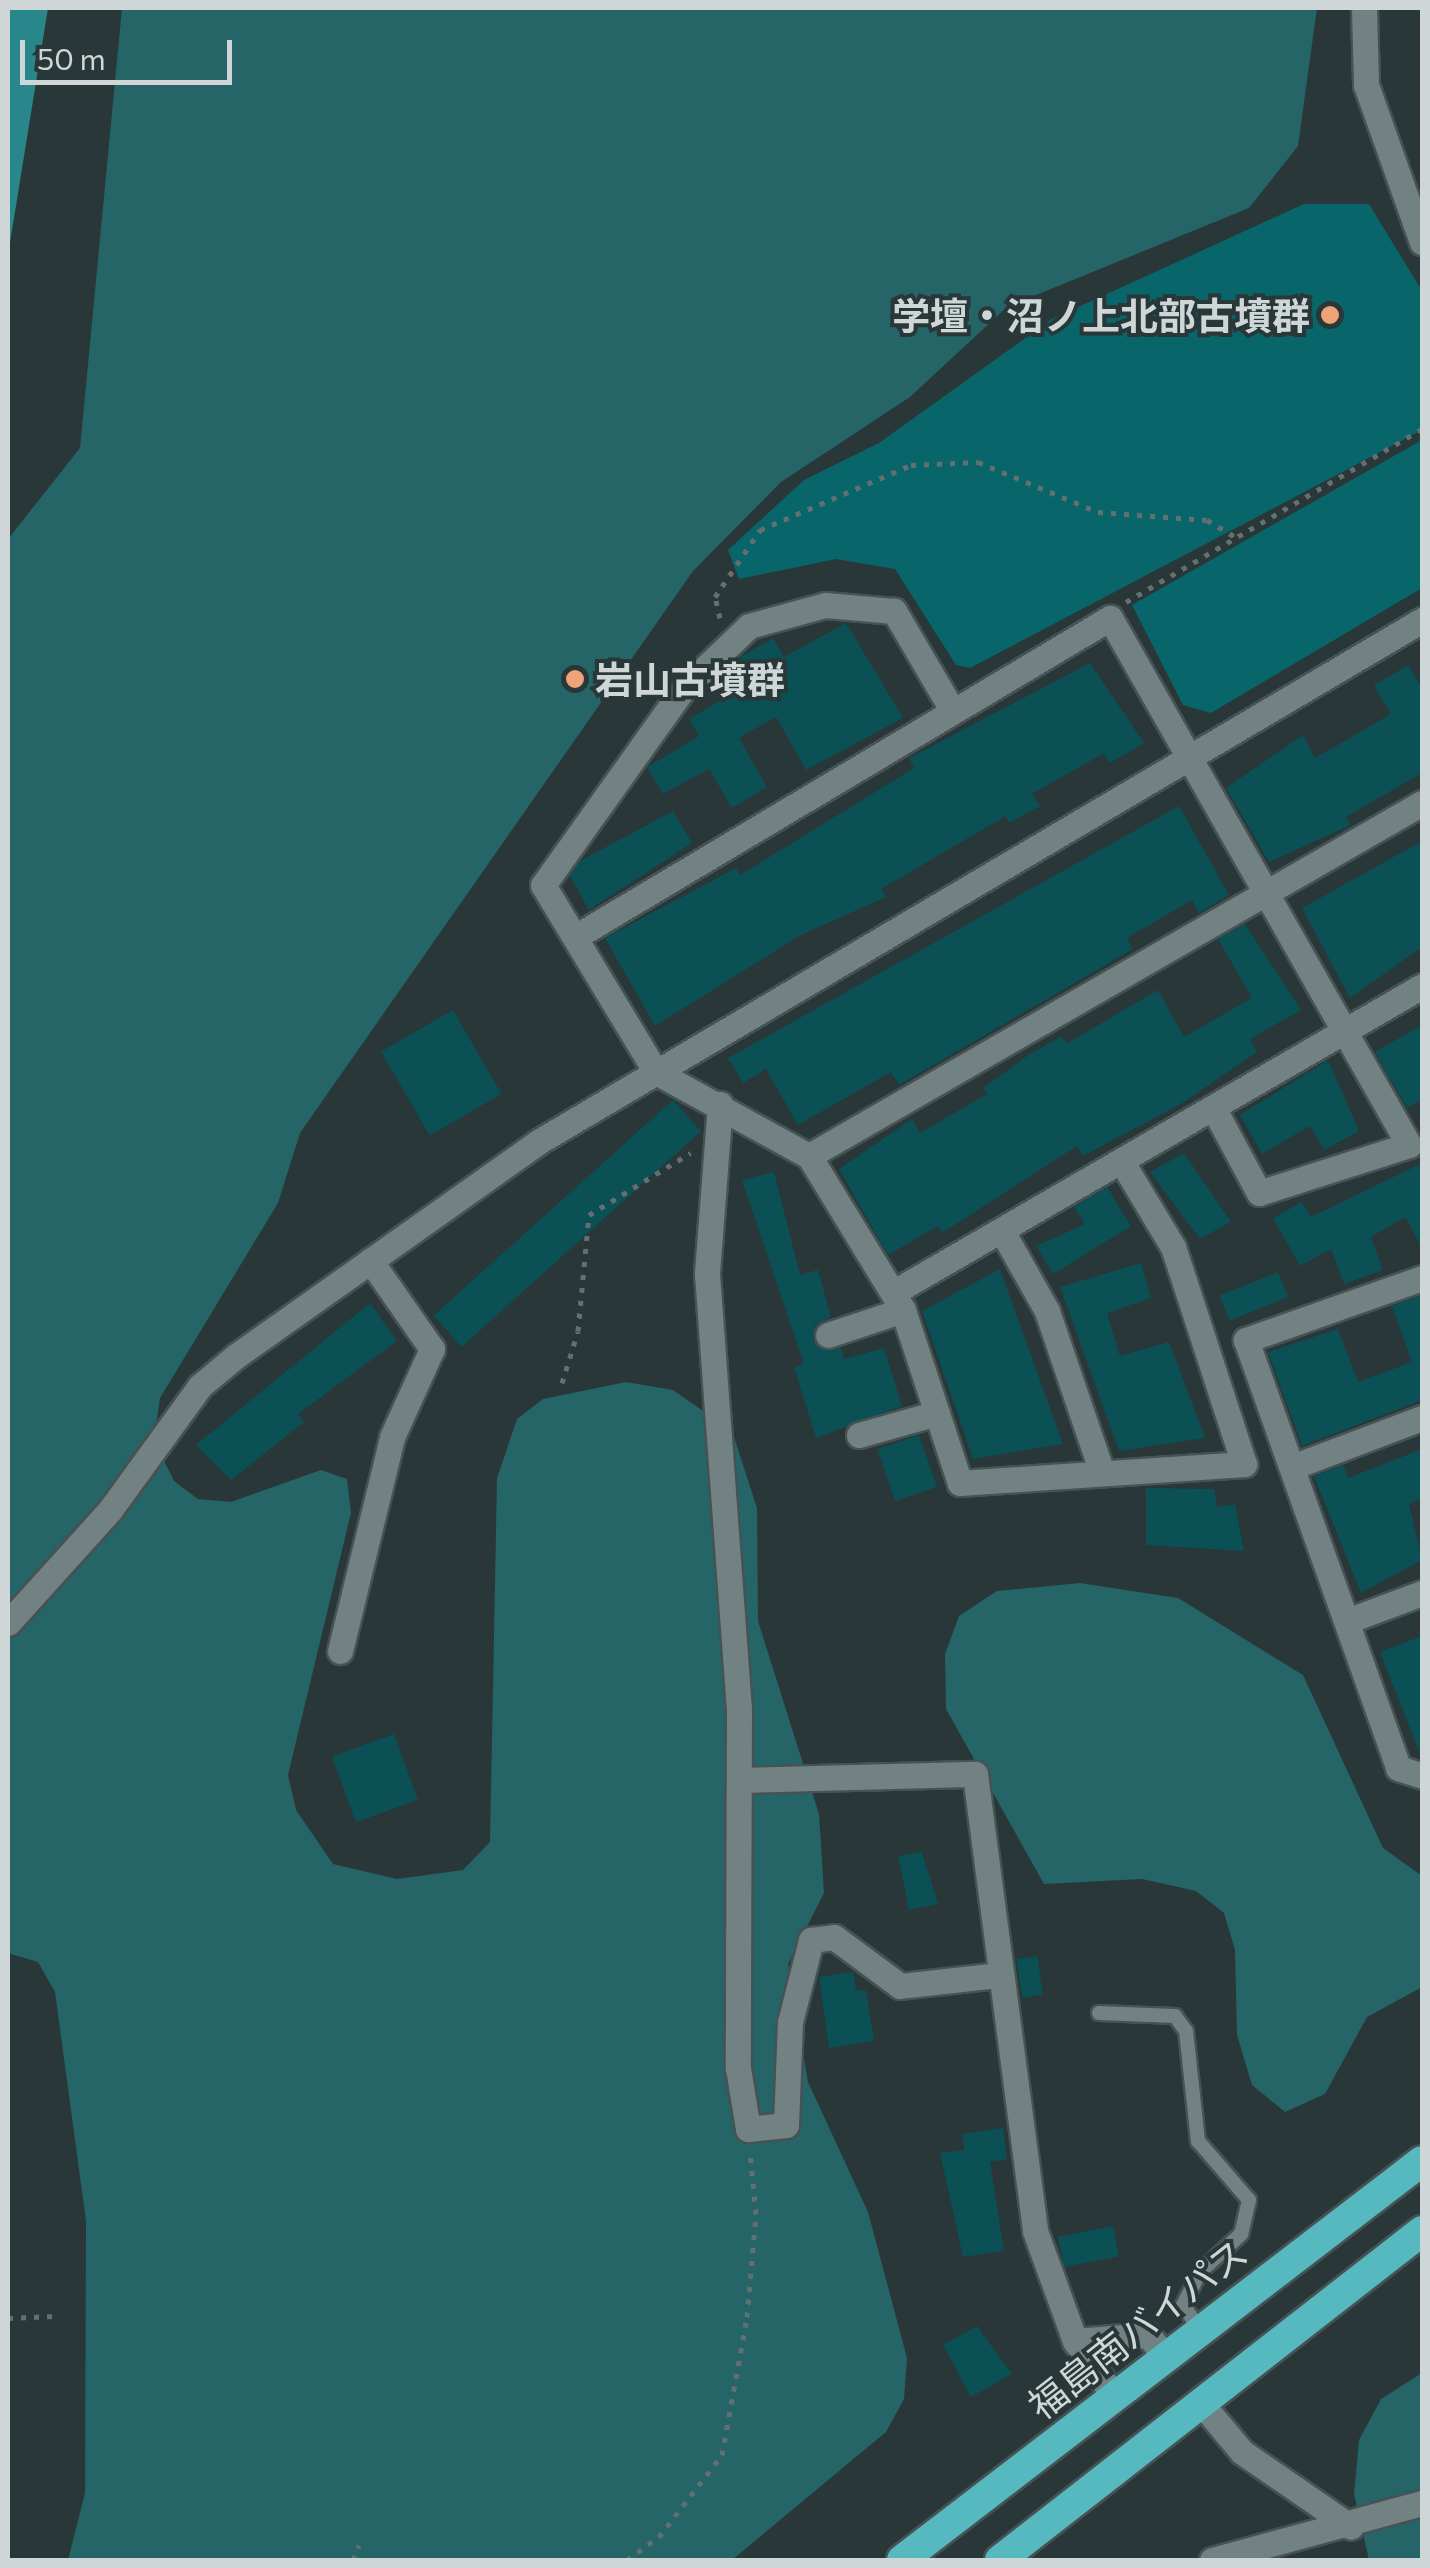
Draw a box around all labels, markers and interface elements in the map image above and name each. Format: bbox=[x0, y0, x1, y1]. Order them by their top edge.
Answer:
scale bar bbox=[25, 20, 238, 82]
text: 50 m bbox=[37, 39, 106, 76]
place label: 学壇・沼ノ上北部古墳群 bbox=[892, 292, 1310, 338]
marker: 学壇・沼ノ上北部古墳群 bbox=[1319, 304, 1341, 326]
place label: 岩山古墳群 bbox=[595, 656, 785, 702]
marker: 岩山古墳群 bbox=[564, 668, 586, 690]
street label: 福島南バイパス bbox=[1018, 2228, 1256, 2428]

